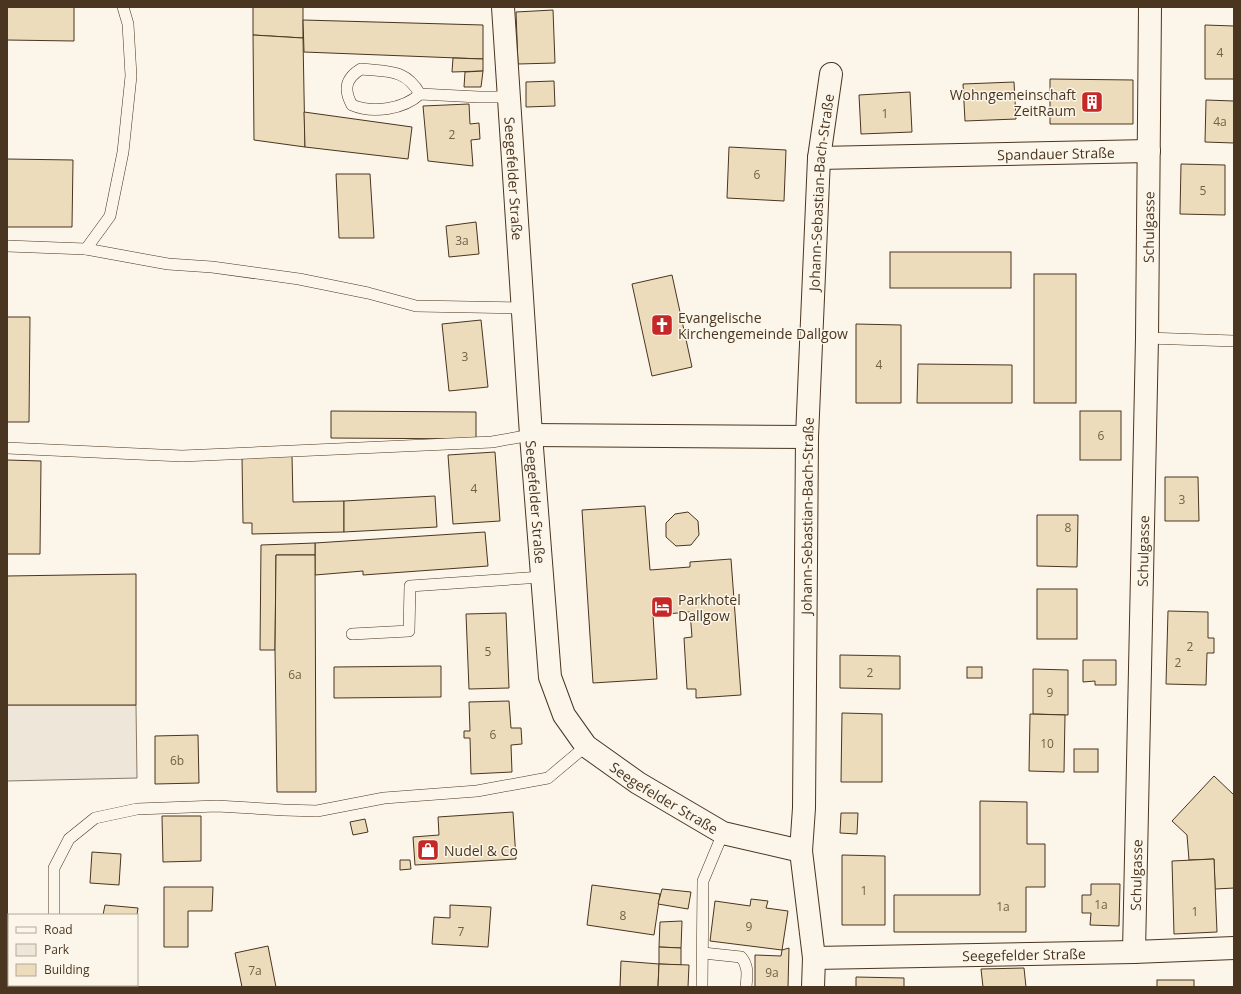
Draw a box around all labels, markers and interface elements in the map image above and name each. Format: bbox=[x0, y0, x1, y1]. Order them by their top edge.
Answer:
house number: 4 bbox=[1217, 44, 1224, 61]
place label: Wohngemeinschaft ZeitRaum bbox=[950, 85, 1076, 120]
building icon: Wohngemeinschaft ZeitRaum bbox=[1079, 89, 1105, 115]
street label: Johann-Sebastian-Bach-Straße bbox=[804, 92, 838, 293]
house number: 1 bbox=[882, 105, 888, 122]
house number: 4a bbox=[1213, 113, 1227, 130]
street label: Seegefelder Straße bbox=[501, 116, 528, 241]
house number: 2 bbox=[449, 126, 456, 143]
street label: Spandauer Straße bbox=[997, 142, 1115, 164]
house number: 6 bbox=[754, 166, 761, 183]
house number: 5 bbox=[1200, 182, 1207, 199]
street label: Schulgasse bbox=[1138, 191, 1158, 263]
house number: 3a bbox=[455, 232, 469, 249]
place label: Evangelische Kirchengemeinde Dallgow bbox=[678, 308, 848, 343]
church icon: Evangelische Kirchengemeinde Dallgow bbox=[649, 312, 675, 338]
house number: 3 bbox=[462, 348, 469, 365]
house number: 4 bbox=[876, 356, 883, 373]
street label: Johann-Sebastian-Bach-Straße bbox=[796, 417, 817, 617]
house number: 6 bbox=[1098, 427, 1105, 444]
street label: Seegefelder Straße bbox=[522, 439, 551, 564]
house number: 4 bbox=[471, 480, 478, 497]
house number: 3 bbox=[1179, 491, 1186, 508]
street label: Schulgasse bbox=[1132, 515, 1153, 587]
house number: 8 bbox=[1065, 519, 1072, 536]
place label: Parkhotel Dallgow bbox=[678, 590, 741, 625]
hotel icon: Parkhotel Dallgow bbox=[649, 594, 675, 620]
house number: 2 bbox=[1187, 638, 1194, 655]
house number: 5 bbox=[485, 643, 492, 660]
house number: 2 bbox=[1175, 654, 1182, 671]
house number: 2 bbox=[867, 664, 874, 681]
house number: 6a bbox=[288, 666, 302, 683]
house number: 9 bbox=[1047, 684, 1054, 701]
house number: 6 bbox=[490, 726, 497, 743]
house number: 10 bbox=[1040, 735, 1054, 752]
house number: 6b bbox=[170, 752, 184, 769]
street label: Seegefelder Straße bbox=[607, 757, 722, 838]
shop icon: Nudel & Co bbox=[415, 837, 441, 863]
street label: Schulgasse bbox=[1125, 839, 1146, 911]
place label: Nudel & Co bbox=[444, 841, 518, 860]
house number: 1 bbox=[861, 882, 867, 899]
house number: 1a bbox=[1094, 896, 1108, 913]
house number: 1a bbox=[996, 898, 1010, 915]
house number: 1 bbox=[1192, 903, 1198, 920]
house number: 8 bbox=[620, 907, 627, 924]
legend bbox=[8, 914, 138, 986]
house number: 9 bbox=[746, 918, 753, 935]
text: Road bbox=[44, 921, 73, 938]
house number: 7 bbox=[458, 923, 465, 940]
text: Park bbox=[44, 941, 70, 958]
street label: Seegefelder Straße bbox=[962, 943, 1086, 965]
text: Building bbox=[44, 961, 90, 978]
house number: 7a bbox=[248, 962, 262, 979]
house number: 9a bbox=[765, 964, 779, 981]

